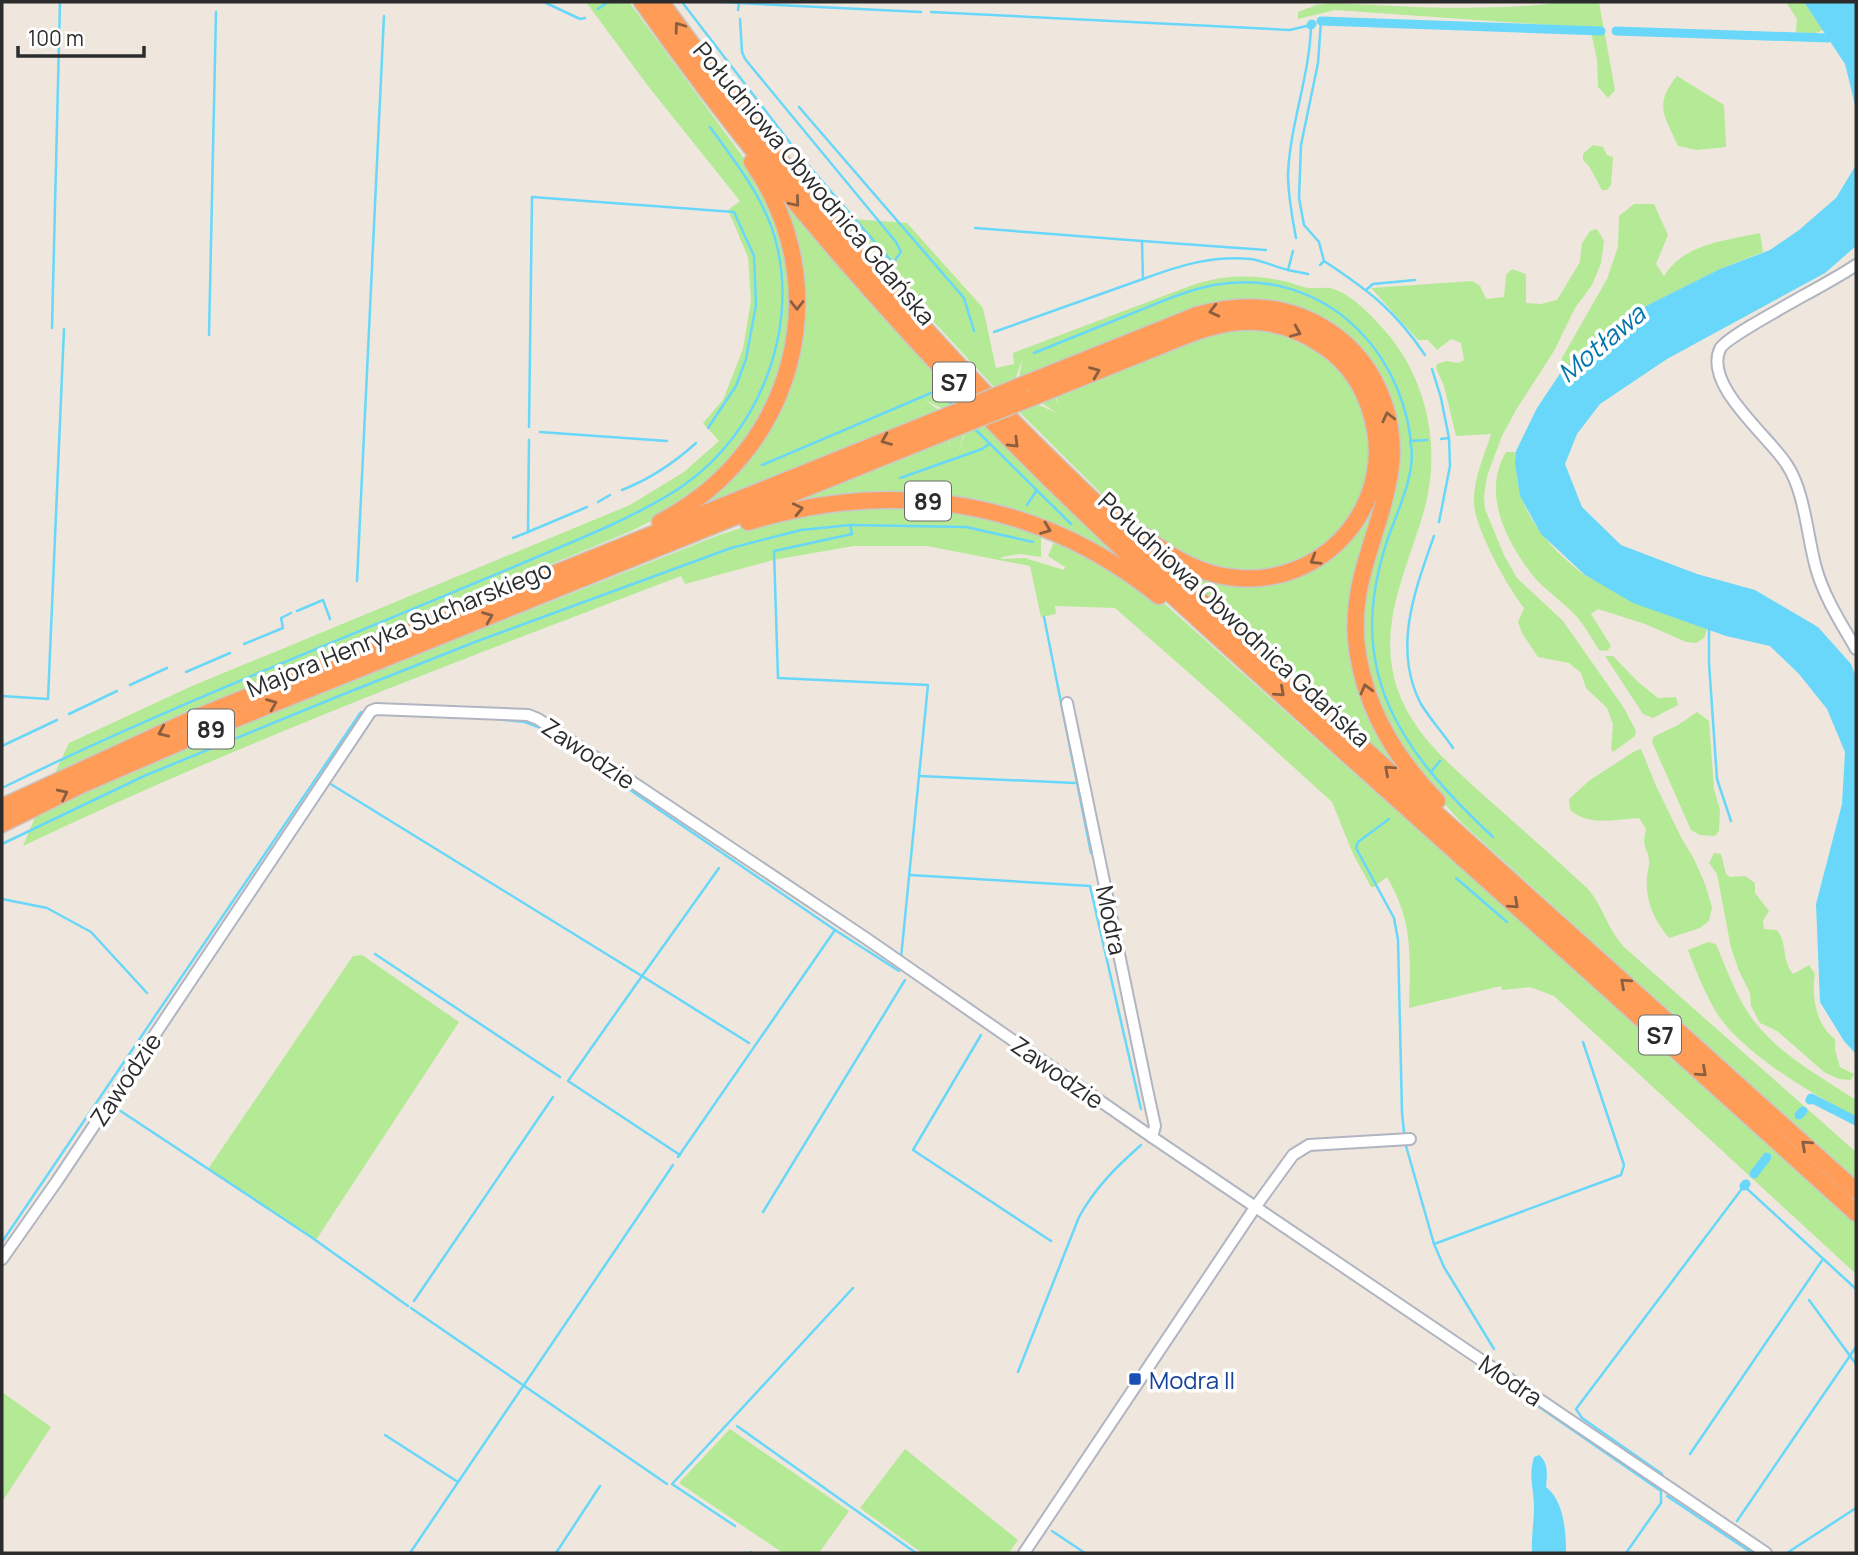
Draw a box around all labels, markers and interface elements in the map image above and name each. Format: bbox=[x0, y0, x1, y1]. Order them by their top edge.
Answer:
scale bar bbox=[18, 14, 144, 58]
one-way arrow bbox=[675, 22, 687, 35]
text: 100 m bbox=[28, 24, 84, 52]
street label: Południowa Obwodnica Gdańska bbox=[686, 34, 944, 332]
one-way arrow bbox=[787, 194, 799, 207]
water label: Motława bbox=[1550, 295, 1654, 390]
one-way arrow bbox=[789, 300, 805, 310]
one-way arrow bbox=[1208, 303, 1220, 317]
one-way arrow bbox=[1289, 323, 1301, 337]
road number: S7 bbox=[933, 362, 975, 402]
one-way arrow bbox=[1088, 367, 1100, 381]
one-way arrow bbox=[1382, 411, 1396, 423]
one-way arrow bbox=[880, 432, 892, 446]
one-way arrow bbox=[1006, 435, 1019, 448]
road number: 89 bbox=[905, 481, 951, 520]
street label: Południowa Obwodnica Gdańska bbox=[1092, 484, 1378, 754]
one-way arrow bbox=[792, 503, 804, 517]
one-way arrow bbox=[1039, 521, 1051, 535]
one-way arrow bbox=[1309, 551, 1322, 564]
street label: Majora Henryka Sucharskiego bbox=[242, 552, 556, 704]
one-way arrow bbox=[481, 611, 493, 625]
one-way arrow bbox=[1359, 683, 1374, 695]
one-way arrow bbox=[1272, 684, 1285, 697]
one-way arrow bbox=[265, 698, 277, 712]
road number: 89 bbox=[188, 709, 234, 748]
street label: Zawodzie bbox=[536, 710, 642, 796]
one-way arrow bbox=[158, 724, 170, 738]
one-way arrow bbox=[1384, 766, 1397, 779]
one-way arrow bbox=[56, 788, 68, 802]
street label: Modra bbox=[1089, 882, 1135, 958]
one-way arrow bbox=[1506, 896, 1519, 908]
one-way arrow bbox=[1620, 979, 1633, 991]
road number: S7 bbox=[1639, 1016, 1681, 1054]
street label: Zawodzie bbox=[82, 1026, 168, 1132]
street label: Zawodzie bbox=[1005, 1028, 1111, 1116]
one-way arrow bbox=[1694, 1064, 1707, 1077]
one-way arrow bbox=[1801, 1141, 1814, 1154]
street label: Modra bbox=[1473, 1347, 1549, 1413]
place label: Modra II bbox=[1149, 1363, 1235, 1396]
marker: Modra II bbox=[1127, 1371, 1143, 1387]

